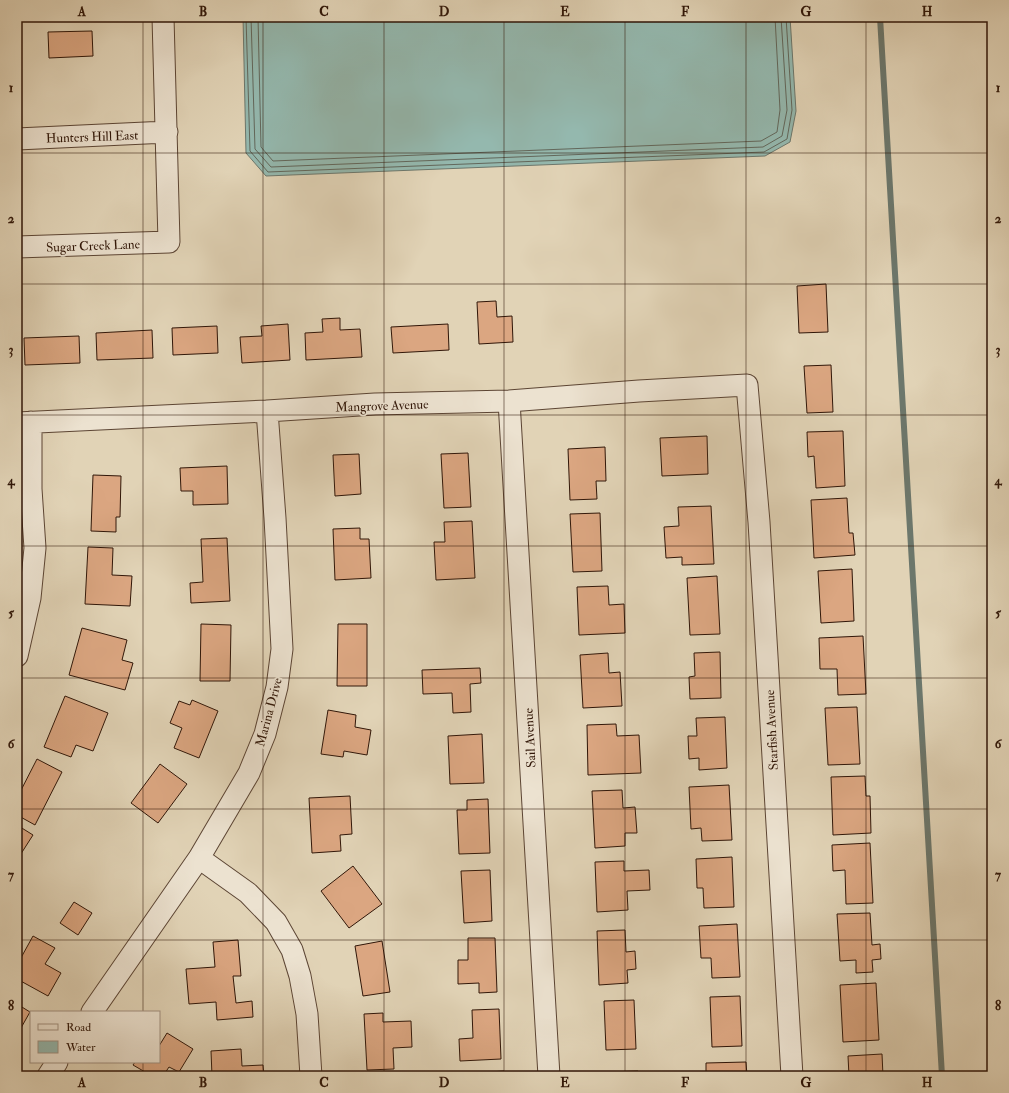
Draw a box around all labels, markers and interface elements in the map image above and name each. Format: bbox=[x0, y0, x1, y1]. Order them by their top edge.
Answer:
text: A bbox=[77, 4, 87, 20]
text: B bbox=[199, 4, 207, 20]
text: C bbox=[319, 4, 329, 20]
text: D bbox=[439, 4, 450, 20]
text: E bbox=[560, 4, 570, 20]
text: F bbox=[681, 4, 690, 20]
text: G bbox=[801, 4, 812, 20]
text: H bbox=[922, 4, 933, 20]
text: 1 bbox=[9, 80, 14, 96]
text: 1 bbox=[996, 80, 1001, 96]
street label: Hunters Hill East bbox=[46, 127, 139, 147]
text: 2 bbox=[8, 211, 15, 227]
text: 2 bbox=[995, 211, 1002, 227]
street label: Sugar Creek Lane bbox=[46, 236, 141, 256]
text: 3 bbox=[9, 342, 14, 358]
text: 3 bbox=[996, 342, 1001, 358]
street label: Mangrove Avenue bbox=[335, 396, 429, 416]
text: 4 bbox=[6, 473, 15, 489]
text: 4 bbox=[993, 473, 1002, 489]
text: 5 bbox=[8, 605, 14, 621]
text: 5 bbox=[995, 605, 1001, 621]
street label: Marina Drive bbox=[252, 676, 286, 748]
street label: Starfish Avenue bbox=[762, 689, 782, 771]
street label: Sail Avenue bbox=[520, 707, 540, 768]
text: 6 bbox=[8, 736, 16, 752]
text: 6 bbox=[995, 736, 1003, 752]
text: 7 bbox=[8, 867, 15, 883]
text: 7 bbox=[995, 867, 1002, 883]
text: 8 bbox=[8, 998, 14, 1014]
text: 8 bbox=[995, 998, 1001, 1014]
legend bbox=[30, 1011, 160, 1063]
text: Road bbox=[66, 1020, 91, 1035]
text: Water bbox=[65, 1040, 96, 1055]
text: A bbox=[77, 1075, 87, 1091]
text: B bbox=[199, 1075, 207, 1091]
text: C bbox=[319, 1075, 329, 1091]
text: D bbox=[439, 1075, 450, 1091]
text: E bbox=[560, 1075, 570, 1091]
text: F bbox=[681, 1075, 690, 1091]
text: G bbox=[801, 1075, 812, 1091]
text: H bbox=[922, 1075, 933, 1091]

